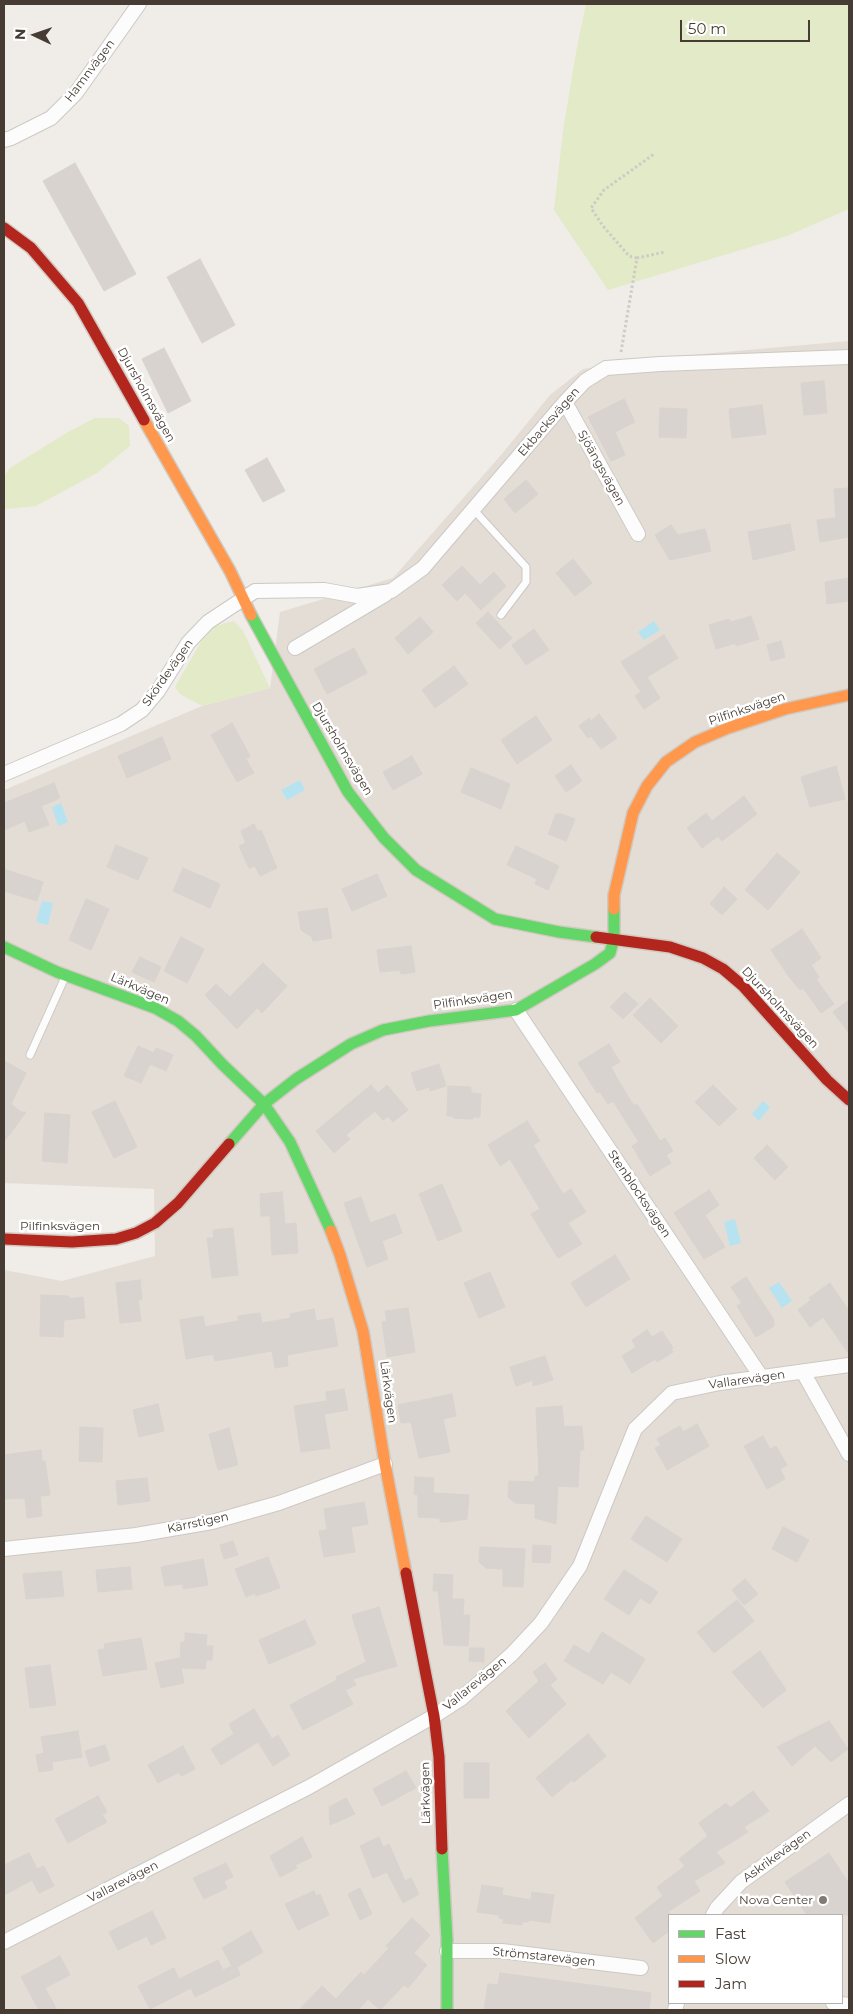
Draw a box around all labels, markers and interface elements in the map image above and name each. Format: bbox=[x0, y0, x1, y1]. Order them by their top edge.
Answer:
north arrow bbox=[10, 10, 60, 60]
scale bar bbox=[683, 10, 813, 42]
text: 50 m bbox=[688, 19, 726, 38]
text: N bbox=[11, 28, 29, 40]
street label: Hamnvägen bbox=[62, 37, 118, 105]
street label: Djursholmsvägen bbox=[114, 345, 178, 445]
street label: Ekbacksvägen bbox=[515, 385, 583, 459]
street label: Sjöängsvägen bbox=[574, 428, 628, 508]
street label: Skördevägen bbox=[140, 637, 196, 709]
street label: Pilfinksvägen bbox=[707, 689, 787, 729]
street label: Djursholmsvägen bbox=[308, 700, 376, 798]
street label: Djursholmsvägen bbox=[739, 964, 821, 1052]
street label: Lärkvägen bbox=[108, 970, 172, 1008]
street label: Pilfinksvägen bbox=[432, 987, 514, 1013]
street label: Stenblocksvägen bbox=[604, 1147, 674, 1241]
street label: Pilfinksvägen bbox=[20, 1219, 100, 1233]
street label: Lärkvägen bbox=[377, 1360, 399, 1424]
street label: Vallarevägen bbox=[708, 1368, 786, 1392]
street label: Kärrstigen bbox=[166, 1509, 230, 1537]
street label: Vallarevägen bbox=[441, 1654, 509, 1714]
street label: Lärkvägen bbox=[418, 1762, 434, 1824]
street label: Askrikevägen bbox=[740, 1827, 814, 1885]
street label: Vallarevägen bbox=[85, 1858, 161, 1906]
place label: Nova Center bbox=[739, 1893, 813, 1907]
marker: Nova Center bbox=[817, 1894, 829, 1906]
legend bbox=[668, 1914, 843, 2004]
text: Fast bbox=[715, 1924, 746, 1943]
street label: Strömstarevägen bbox=[492, 1944, 596, 1970]
text: Slow bbox=[715, 1949, 751, 1968]
text: Jam bbox=[715, 1974, 747, 1993]

